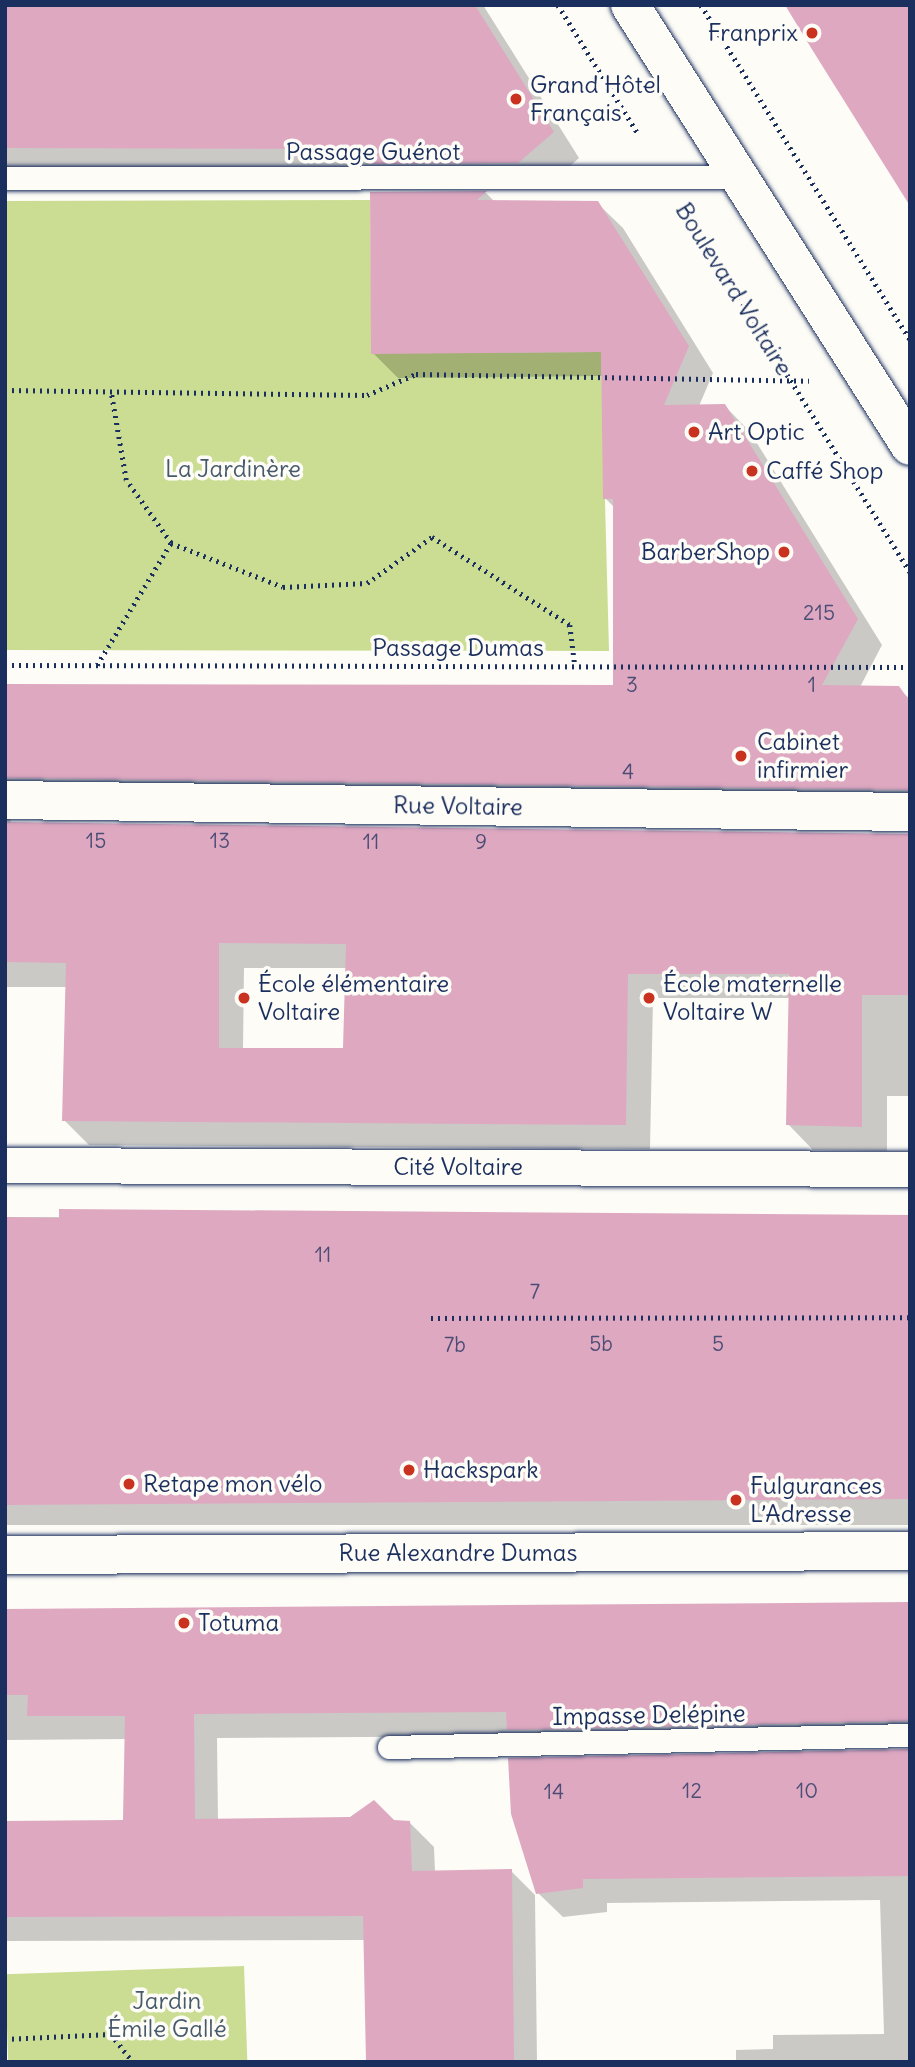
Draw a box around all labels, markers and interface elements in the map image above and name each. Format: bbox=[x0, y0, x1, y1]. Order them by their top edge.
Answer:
place label: Franprix bbox=[708, 19, 798, 47]
marker: Franprix bbox=[804, 25, 820, 41]
place label: Grand Hôtel Français bbox=[530, 71, 661, 127]
marker: Grand Hôtel Français bbox=[508, 91, 524, 107]
street label: Passage Guénot bbox=[286, 138, 460, 166]
street label: Boulevard Voltaire bbox=[669, 197, 799, 381]
place label: Art Optic bbox=[708, 418, 805, 446]
marker: Art Optic bbox=[686, 424, 702, 440]
park label: La Jardinère bbox=[165, 455, 301, 483]
place label: Caffé Shop bbox=[766, 457, 883, 485]
marker: Caffé Shop bbox=[744, 463, 760, 479]
place label: BarberShop bbox=[641, 538, 770, 566]
marker: BarberShop bbox=[776, 544, 792, 560]
house number: 215 bbox=[803, 600, 835, 626]
street label: Passage Dumas bbox=[372, 634, 544, 662]
house number: 3 bbox=[626, 672, 638, 698]
house number: 1 bbox=[808, 672, 816, 698]
place label: Cabinet infirmier bbox=[757, 728, 848, 784]
marker: Cabinet infirmier bbox=[731, 746, 751, 766]
house number: 4 bbox=[622, 759, 634, 785]
street label: Rue Voltaire bbox=[393, 790, 523, 822]
house number: 15 bbox=[86, 828, 106, 854]
house number: 13 bbox=[210, 828, 230, 854]
house number: 11 bbox=[363, 829, 379, 855]
house number: 9 bbox=[475, 829, 487, 855]
place label: École élémentaire Voltaire bbox=[258, 970, 449, 1026]
place label: École maternelle Voltaire W bbox=[663, 970, 842, 1026]
marker: École élémentaire Voltaire bbox=[236, 990, 252, 1006]
marker: École maternelle Voltaire W bbox=[641, 990, 657, 1006]
street label: Cité Voltaire bbox=[393, 1153, 523, 1181]
house number: 11 bbox=[315, 1242, 331, 1268]
house number: 7 bbox=[530, 1279, 540, 1305]
house number: 5b bbox=[589, 1331, 613, 1357]
house number: 5 bbox=[712, 1331, 724, 1357]
house number: 7b bbox=[444, 1332, 466, 1358]
place label: Hackspark bbox=[423, 1456, 539, 1484]
marker: Hackspark bbox=[401, 1462, 417, 1478]
place label: Retape mon vélo bbox=[143, 1470, 322, 1498]
place label: Fulgurances L’Adresse bbox=[750, 1472, 882, 1528]
marker: Retape mon vélo bbox=[121, 1476, 137, 1492]
marker: Fulgurances L’Adresse bbox=[728, 1492, 744, 1508]
street label: Rue Alexandre Dumas bbox=[339, 1539, 577, 1567]
place label: Totuma bbox=[198, 1609, 279, 1637]
marker: Totuma bbox=[176, 1615, 192, 1631]
street label: Impasse Delépine bbox=[552, 1699, 746, 1731]
house number: 12 bbox=[682, 1778, 702, 1804]
house number: 10 bbox=[796, 1778, 818, 1804]
house number: 14 bbox=[544, 1779, 564, 1805]
park label: Jardin Émile Gallé bbox=[107, 1987, 227, 2043]

